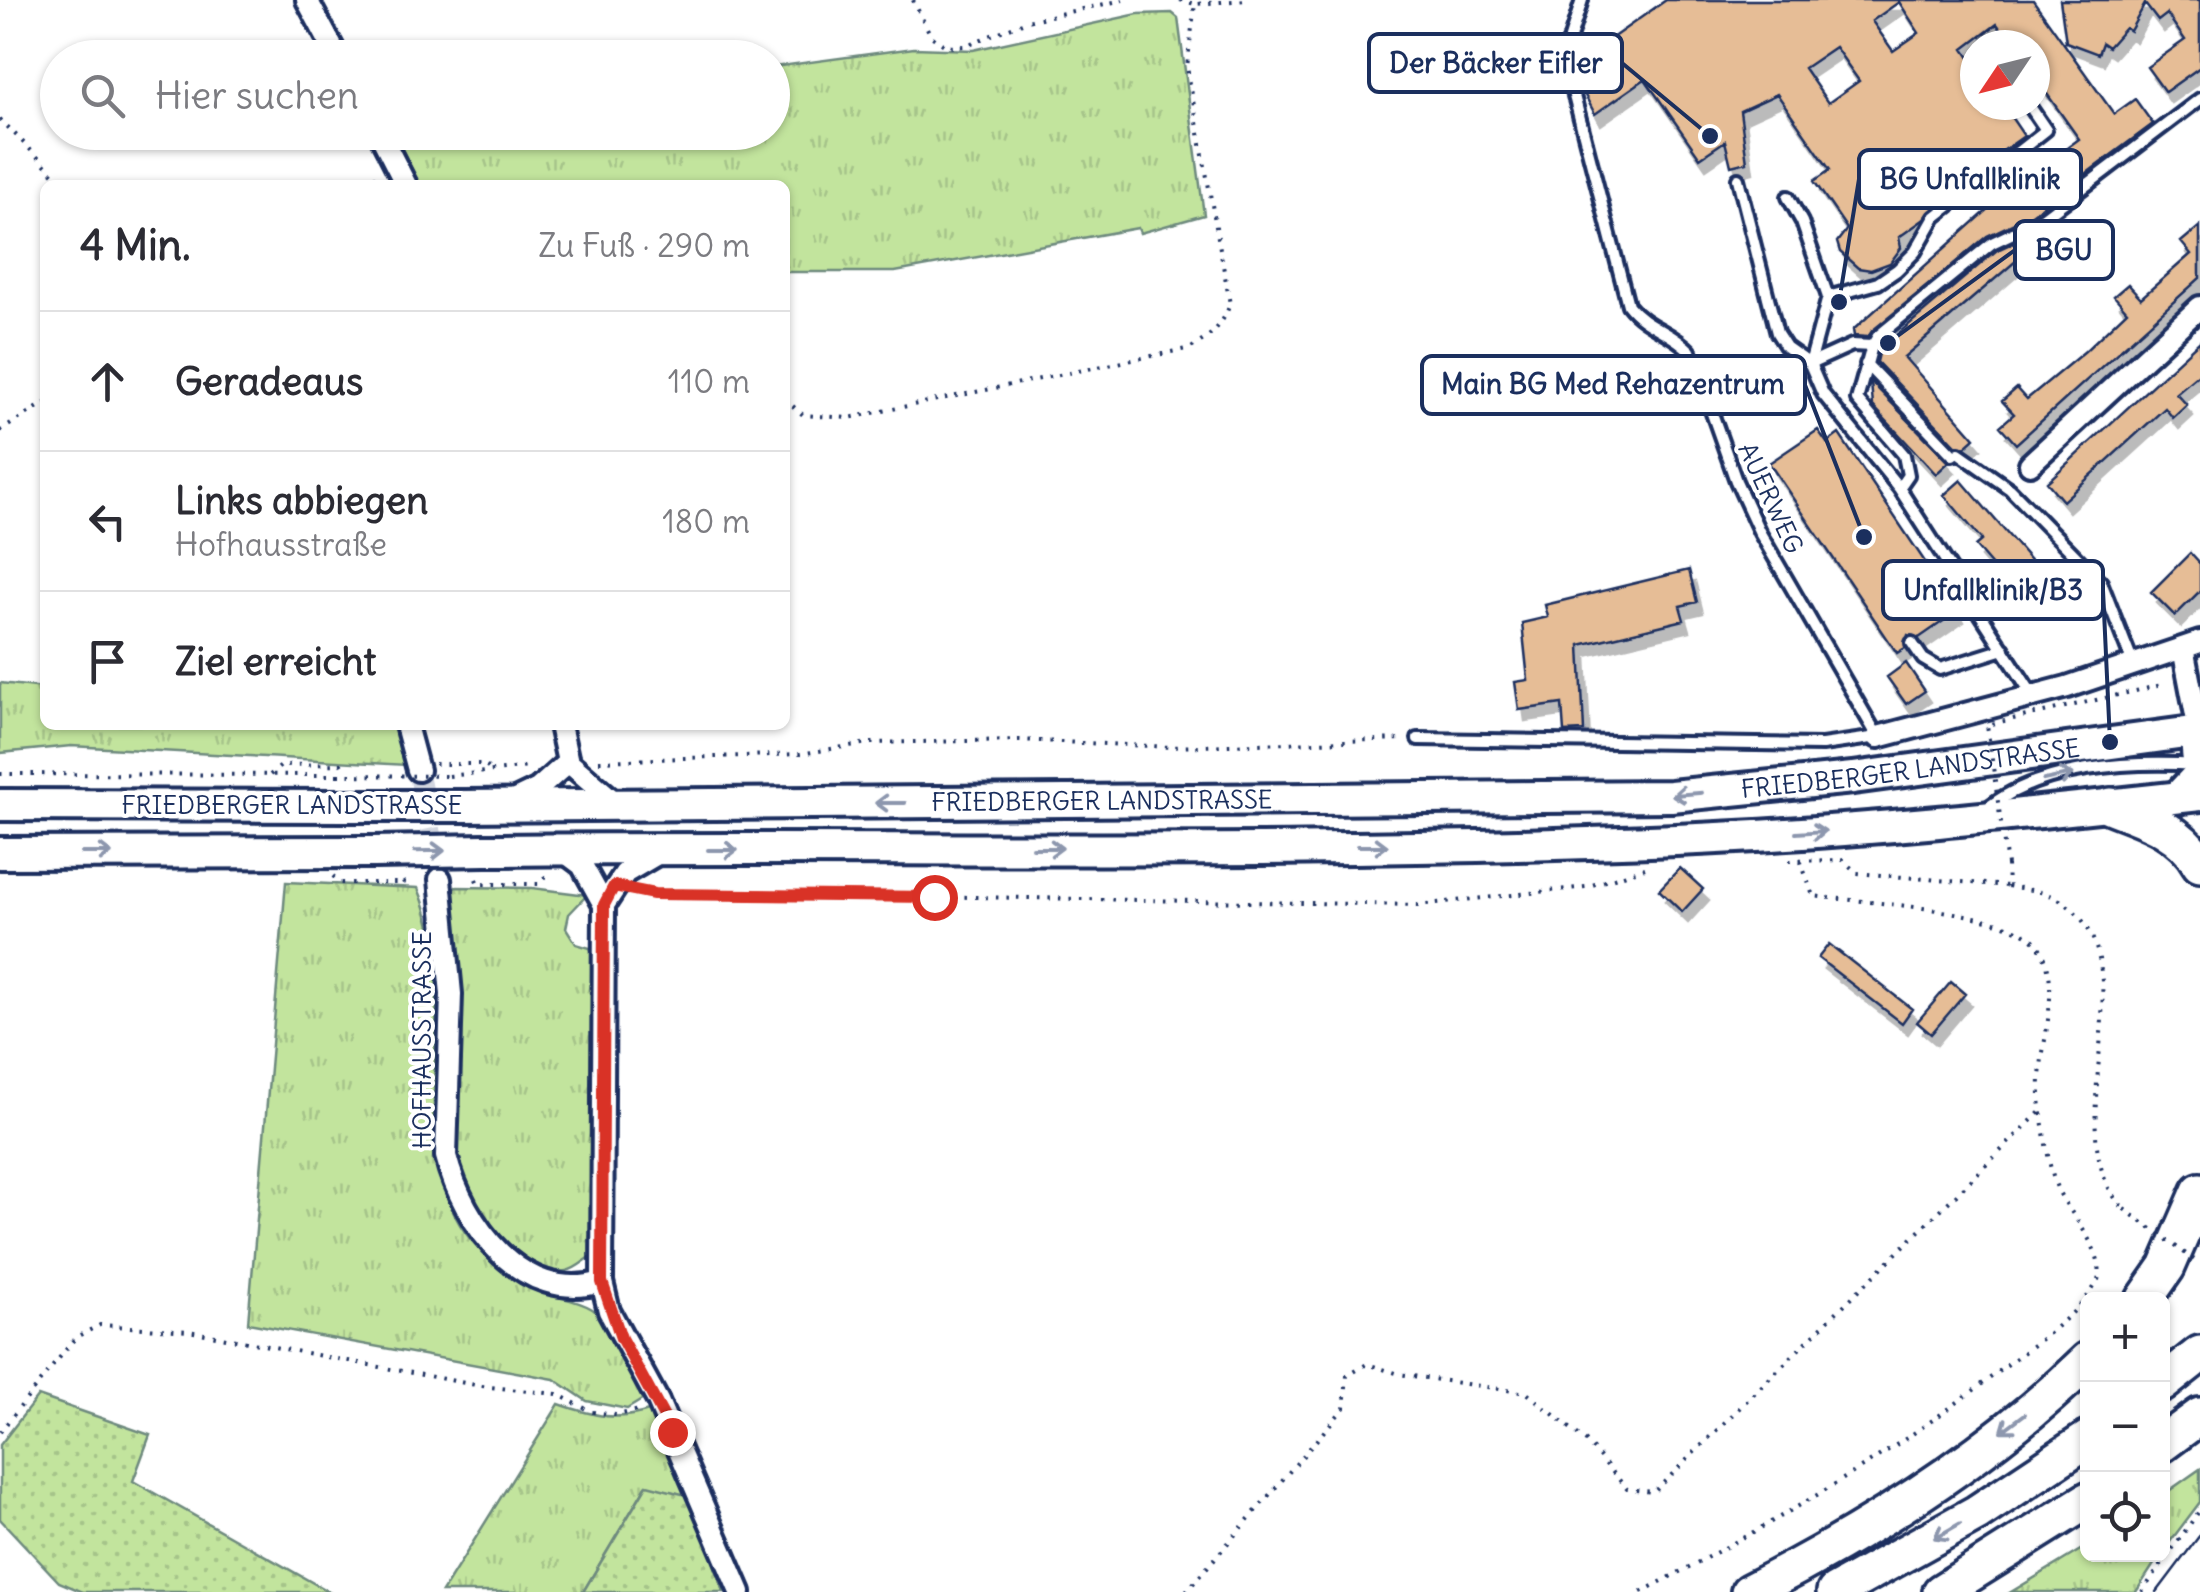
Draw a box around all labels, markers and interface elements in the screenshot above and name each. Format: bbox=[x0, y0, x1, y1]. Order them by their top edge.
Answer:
north arrow bbox=[1960, 30, 2050, 120]
callout: Der Bäcker Eifler bbox=[1369, 34, 1622, 92]
search box bbox=[40, 40, 790, 150]
text: Der Bäcker Eifler bbox=[1389, 45, 1603, 81]
icon: search bbox=[75, 68, 130, 123]
text: Hier suchen bbox=[155, 72, 359, 119]
callout: BG Unfallklinik bbox=[1859, 150, 2081, 208]
text: BG Unfallklinik bbox=[1879, 161, 2061, 197]
text: 4 Min. bbox=[80, 219, 191, 271]
callout: BGU bbox=[2015, 221, 2113, 279]
text: Zu Fuß · 290 m bbox=[538, 225, 750, 266]
text: BGU bbox=[2035, 232, 2093, 268]
icon: ahead bbox=[80, 354, 135, 409]
callout: Main BG Med Rehazentrum bbox=[1422, 356, 1805, 414]
text: Geradeaus bbox=[175, 358, 363, 405]
text: 110 m bbox=[668, 361, 750, 402]
text: Main BG Med Rehazentrum bbox=[1441, 366, 1785, 402]
street label: AUERWEG bbox=[1731, 437, 1811, 559]
text: Links abbiegen bbox=[175, 477, 428, 524]
icon: left bbox=[80, 494, 135, 549]
text: 180 m bbox=[662, 501, 750, 542]
text: Hofhausstraße bbox=[175, 524, 387, 565]
callout: Unfallklinik/B3 bbox=[1883, 561, 2103, 619]
text: Unfallklinik/B3 bbox=[1903, 572, 2083, 608]
icon: arrive bbox=[80, 634, 135, 689]
text: Ziel erreicht bbox=[175, 638, 376, 685]
street label: FRIEDBERGER LANDSTRASSE bbox=[1740, 731, 2082, 805]
one-way arrow bbox=[2041, 767, 2073, 786]
street label: FRIEDBERGER LANDSTRASSE bbox=[931, 783, 1273, 818]
one-way arrow bbox=[1671, 785, 1703, 804]
street label: FRIEDBERGER LANDSTRASSE bbox=[122, 789, 462, 821]
one-way arrow bbox=[875, 794, 908, 812]
one-way arrow bbox=[1794, 822, 1826, 841]
one-way arrow bbox=[1356, 836, 1388, 856]
one-way arrow bbox=[1030, 838, 1063, 858]
one-way arrow bbox=[706, 840, 738, 860]
one-way arrow bbox=[412, 842, 445, 860]
one-way arrow bbox=[80, 844, 113, 862]
route start bbox=[912, 875, 958, 921]
street label: HOFHAUSSTRASSE bbox=[406, 931, 438, 1149]
map controls bbox=[2080, 1292, 2170, 1562]
button: + bbox=[2080, 1292, 2170, 1382]
button: − bbox=[2080, 1382, 2170, 1472]
route end bbox=[650, 1410, 696, 1456]
one-way arrow bbox=[2000, 1412, 2027, 1433]
button: locate bbox=[2080, 1472, 2170, 1562]
one-way arrow bbox=[1933, 1521, 1962, 1541]

